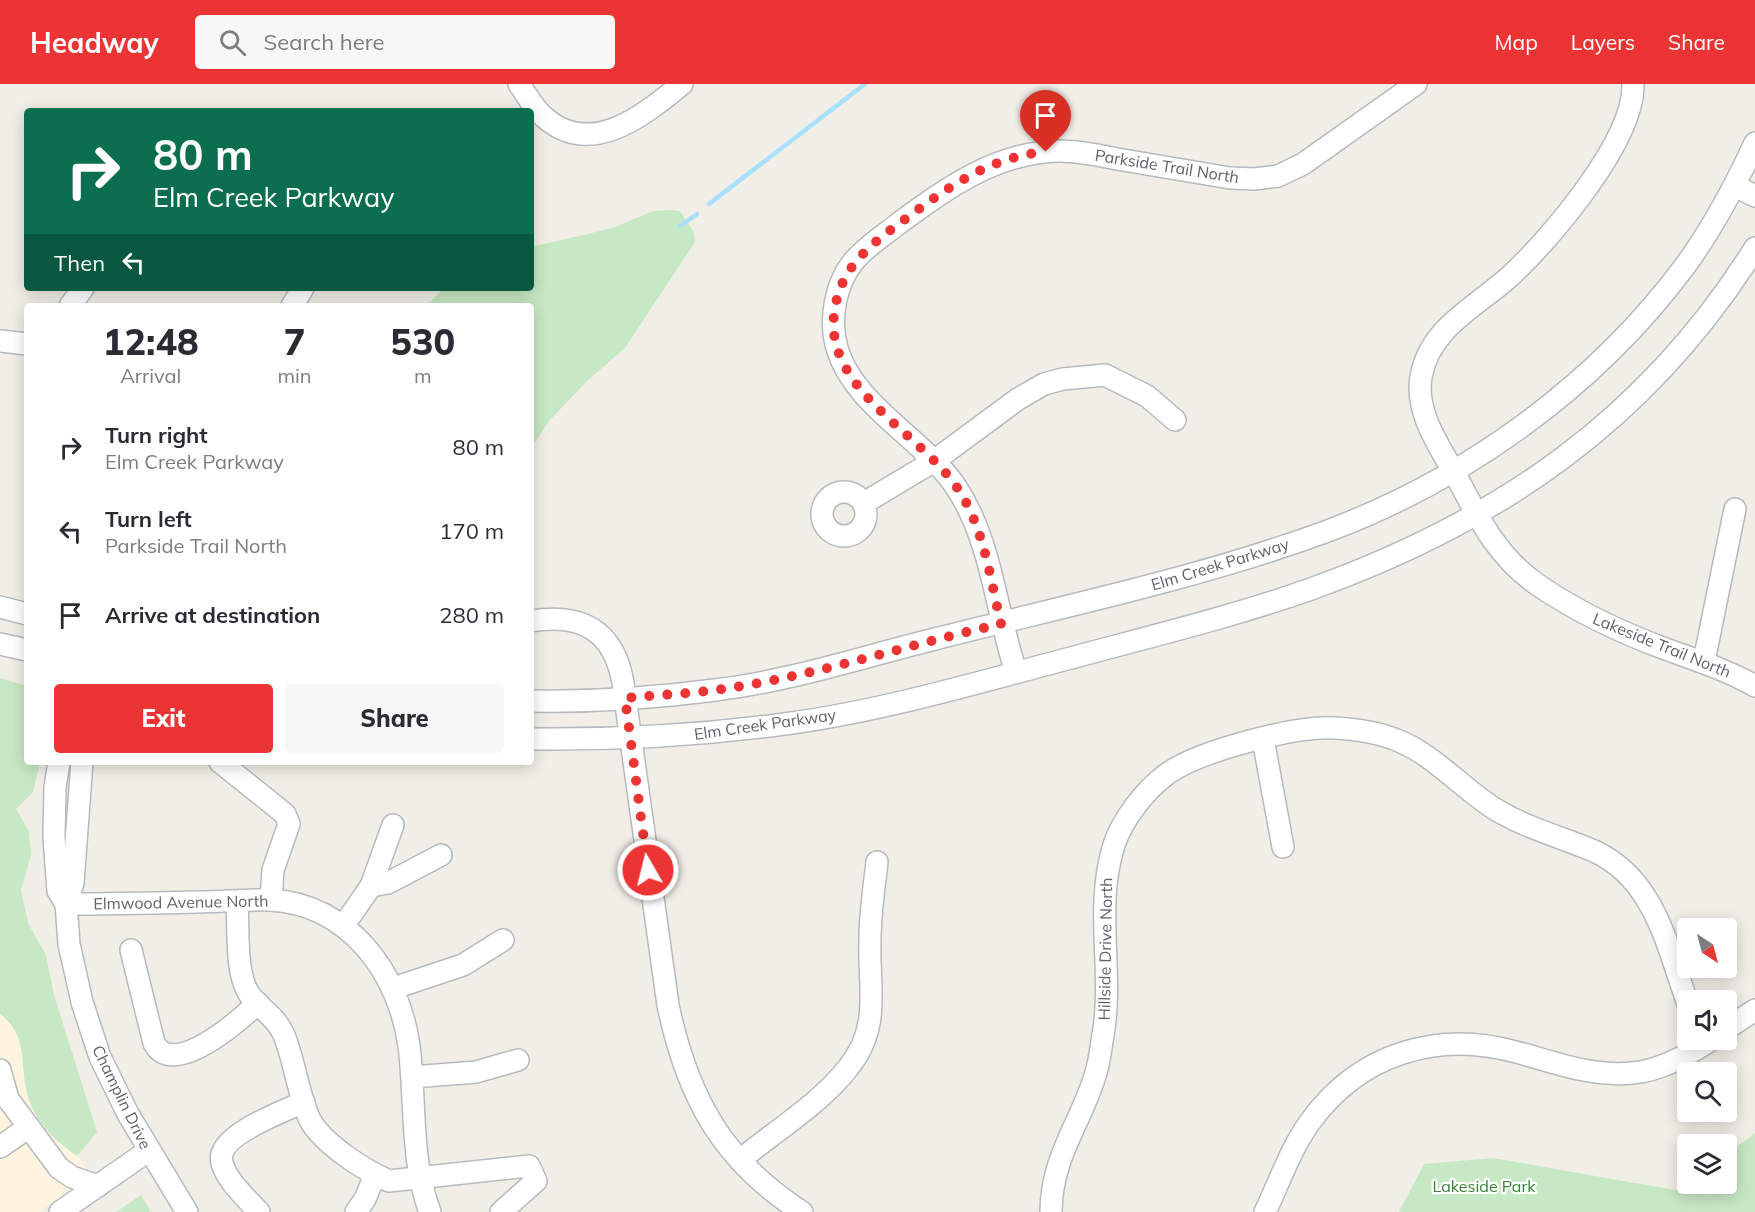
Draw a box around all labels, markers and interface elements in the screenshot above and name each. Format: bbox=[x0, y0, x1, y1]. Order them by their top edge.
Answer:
search box bbox=[195, 15, 615, 69]
text: Headway bbox=[30, 25, 159, 60]
icon: search bbox=[216, 26, 249, 59]
text: Search here bbox=[264, 28, 385, 56]
text: Map bbox=[1495, 29, 1538, 55]
text: Layers bbox=[1571, 29, 1635, 55]
text: Share bbox=[1668, 29, 1725, 55]
pin bbox=[1020, 90, 1071, 152]
icon: arrive bbox=[1029, 99, 1062, 132]
text: 80 m bbox=[153, 128, 253, 181]
icon: right bbox=[54, 132, 132, 210]
street label: Parkside Trail North bbox=[1094, 145, 1240, 187]
text: Elm Creek Parkway bbox=[153, 180, 394, 214]
icon: left bbox=[117, 246, 150, 279]
text: Then bbox=[54, 249, 105, 277]
text: 12:48 bbox=[103, 319, 199, 364]
text: 7 bbox=[284, 319, 305, 364]
text: 530 bbox=[390, 319, 455, 364]
text: Arrival bbox=[120, 363, 181, 388]
text: min bbox=[277, 363, 312, 388]
text: m bbox=[414, 363, 432, 388]
text: Turn right bbox=[105, 421, 208, 449]
icon: right bbox=[54, 431, 87, 464]
text: 80 m bbox=[453, 433, 504, 461]
text: Elm Creek Parkway bbox=[105, 449, 284, 474]
text: Turn left bbox=[105, 505, 192, 533]
icon: left bbox=[54, 515, 87, 548]
text: 170 m bbox=[439, 517, 504, 545]
text: Parkside Trail North bbox=[105, 533, 287, 558]
street label: Elm Creek Parkway bbox=[1149, 533, 1292, 594]
icon: arrive bbox=[54, 599, 87, 632]
text: Arrive at destination bbox=[105, 601, 320, 629]
text: 280 m bbox=[439, 601, 504, 629]
street label: Lakeside Trail North bbox=[1590, 608, 1734, 682]
button: Exit bbox=[54, 684, 273, 753]
button: Share bbox=[285, 684, 504, 753]
street label: Elm Creek Parkway bbox=[693, 704, 838, 744]
position arrow bbox=[616, 838, 680, 902]
street label: Hillside Drive North bbox=[1094, 877, 1116, 1021]
street label: Elmwood Avenue North bbox=[93, 890, 269, 914]
north arrow bbox=[1677, 918, 1737, 978]
map controls bbox=[1677, 918, 1737, 1194]
button: sound bbox=[1677, 990, 1737, 1050]
street label: Champlin Drive bbox=[88, 1042, 156, 1152]
button: search bbox=[1677, 1062, 1737, 1122]
button: layers bbox=[1677, 1134, 1737, 1194]
park label: Lakeside Park bbox=[1433, 1176, 1536, 1196]

